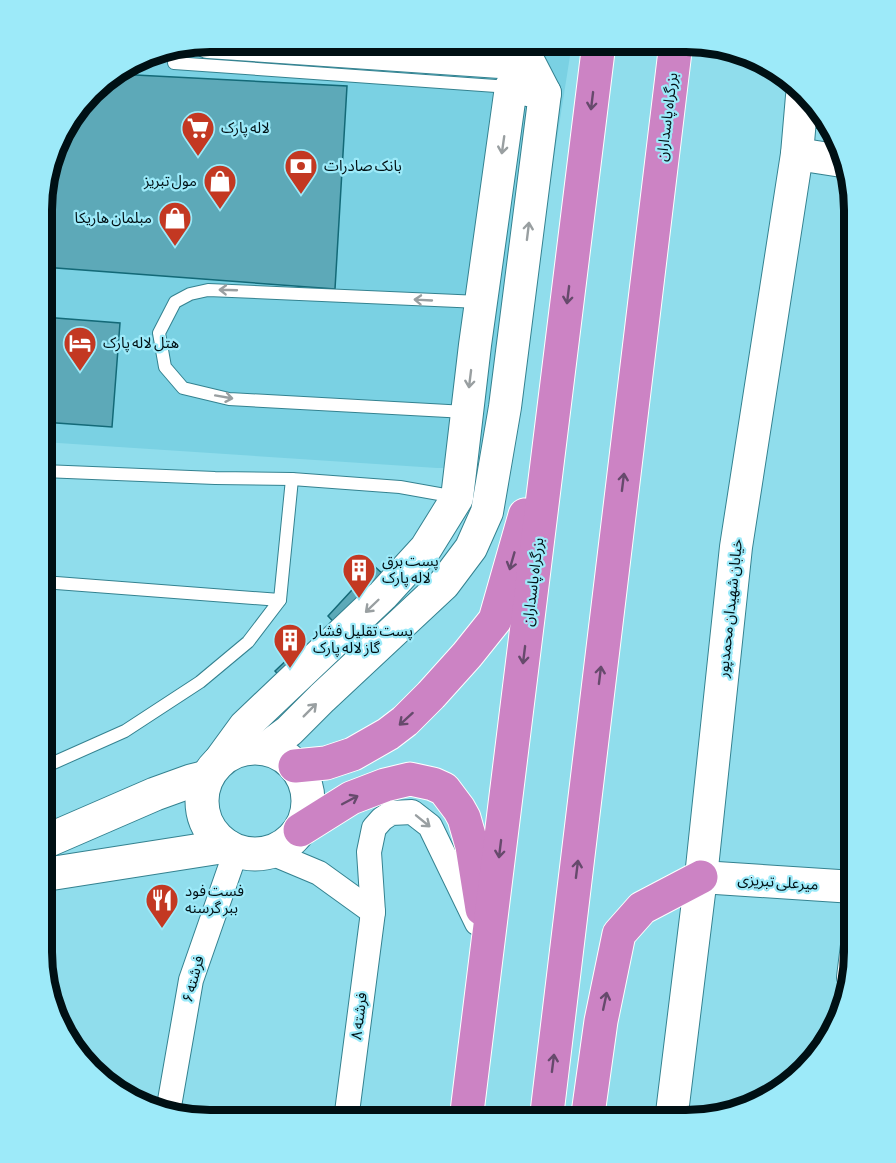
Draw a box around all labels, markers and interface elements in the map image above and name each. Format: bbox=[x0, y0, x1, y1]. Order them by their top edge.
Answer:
street label: بزرگراه پاسداران bbox=[653, 72, 682, 163]
one-way arrow bbox=[586, 91, 597, 111]
supermarket icon: لاله پارک bbox=[180, 110, 216, 157]
place label: لاله پارک bbox=[221, 119, 270, 138]
one-way arrow bbox=[497, 134, 508, 154]
bank icon: بانک صادرات bbox=[283, 148, 319, 195]
place label: بانک صادرات bbox=[324, 157, 402, 175]
shop icon: مول تبریز bbox=[202, 163, 238, 210]
place label: مول تبریز bbox=[143, 172, 197, 190]
shop icon: مبلمان هاریکا bbox=[157, 200, 193, 247]
place label: مبلمان هاریکا bbox=[75, 209, 152, 227]
one-way arrow bbox=[522, 222, 533, 242]
one-way arrow bbox=[563, 284, 574, 304]
one-way arrow bbox=[218, 285, 238, 296]
one-way arrow bbox=[413, 294, 433, 305]
hotel icon: هتل لاله پارک bbox=[62, 325, 98, 372]
place label: هتل لاله پارک bbox=[103, 334, 179, 353]
one-way arrow bbox=[465, 369, 476, 389]
one-way arrow bbox=[214, 392, 234, 403]
one-way arrow bbox=[618, 472, 629, 492]
street label: بزرگراه پاسداران bbox=[519, 537, 548, 628]
street label: خیابان شهیدان محمدپور bbox=[714, 538, 747, 679]
one-way arrow bbox=[506, 551, 517, 570]
building icon: پست برق لاله پارک bbox=[341, 552, 377, 599]
place label: پست برق لاله پارک bbox=[382, 552, 439, 588]
one-way arrow bbox=[364, 599, 379, 613]
building icon: پست تقلیل فشار گاز لاله پارک bbox=[272, 622, 308, 669]
place label: پست تقلیل فشار گاز لاله پارک bbox=[312, 622, 413, 658]
one-way arrow bbox=[518, 645, 529, 664]
one-way arrow bbox=[595, 666, 606, 686]
one-way arrow bbox=[303, 703, 317, 718]
one-way arrow bbox=[399, 712, 414, 726]
one-way arrow bbox=[341, 793, 359, 805]
one-way arrow bbox=[415, 814, 430, 828]
one-way arrow bbox=[494, 838, 505, 858]
one-way arrow bbox=[571, 860, 582, 879]
street label: میرعلی تبریزی bbox=[737, 870, 819, 894]
restaurant icon: فست فود ببر گرسنه bbox=[144, 882, 180, 929]
place label: فست فود ببر گرسنه bbox=[185, 882, 244, 917]
street label: فرشته ۶ bbox=[178, 953, 208, 1004]
street label: فرشته ۸ bbox=[347, 991, 371, 1041]
one-way arrow bbox=[600, 991, 611, 1011]
one-way arrow bbox=[548, 1053, 559, 1073]

